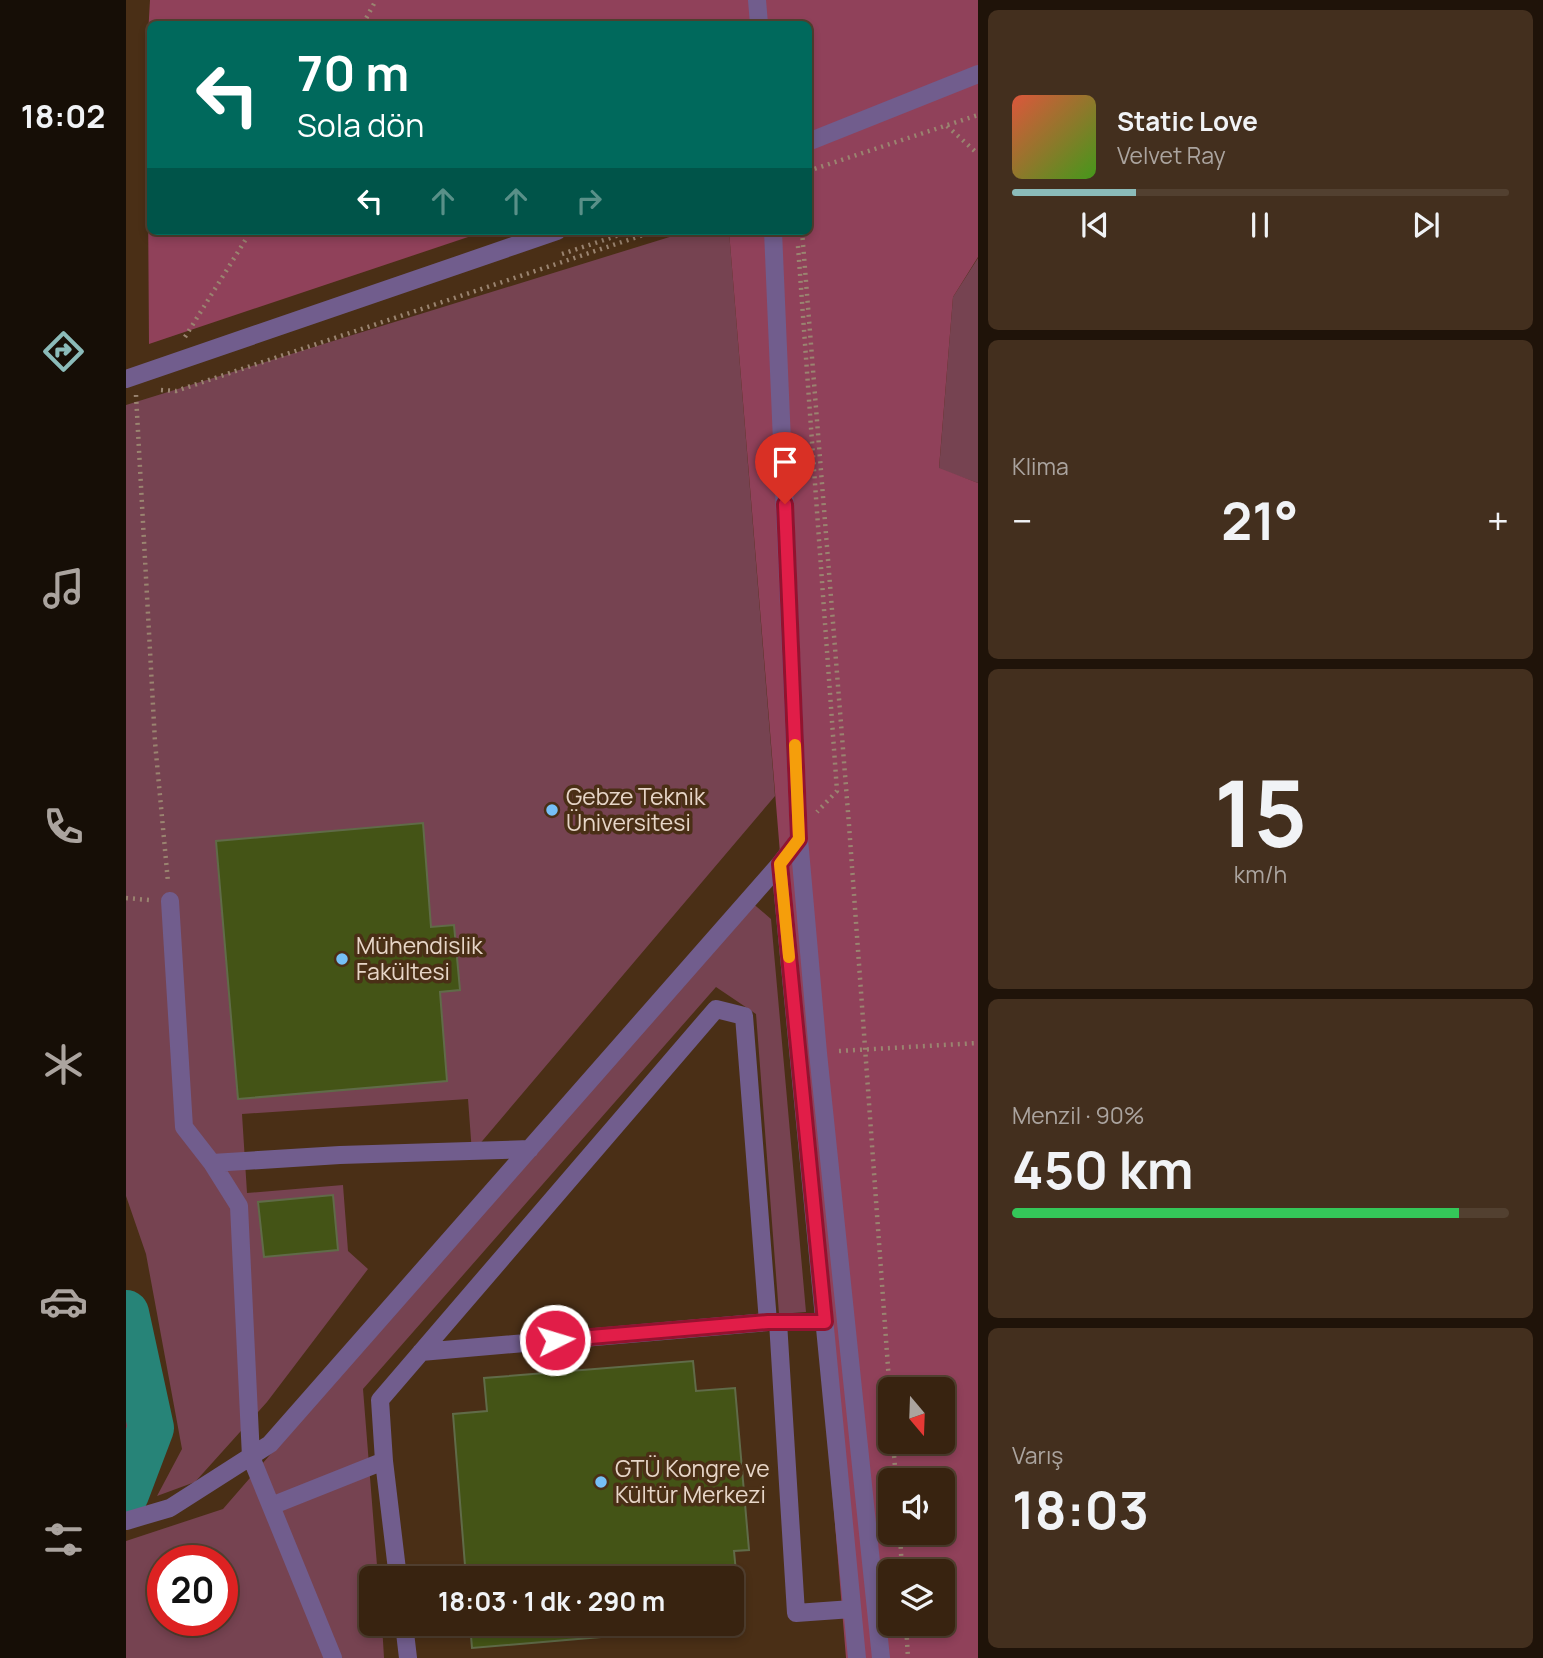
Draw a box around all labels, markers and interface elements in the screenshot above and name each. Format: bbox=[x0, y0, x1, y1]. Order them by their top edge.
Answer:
text: 70 m bbox=[297, 39, 409, 106]
icon: left bbox=[182, 49, 273, 140]
text: 18:02 bbox=[21, 94, 105, 138]
text: Sola dön bbox=[297, 103, 424, 147]
text: Static Love bbox=[1117, 103, 1258, 139]
text: Velvet Ray bbox=[1117, 139, 1226, 171]
icon: left bbox=[351, 182, 389, 220]
icon: ahead bbox=[424, 182, 462, 220]
icon: ahead bbox=[497, 182, 535, 220]
icon: right bbox=[570, 182, 608, 220]
icon: previous bbox=[1076, 206, 1114, 244]
icon: pause bbox=[1241, 206, 1279, 244]
icon: next bbox=[1407, 206, 1445, 244]
icon: directions bbox=[39, 327, 88, 376]
pin bbox=[755, 432, 815, 504]
icon: arrive bbox=[766, 443, 804, 481]
text: Klima bbox=[1012, 450, 1069, 482]
text: 21° bbox=[1221, 485, 1298, 556]
text: − bbox=[1012, 494, 1033, 546]
text: + bbox=[1487, 494, 1509, 546]
icon: music bbox=[39, 564, 88, 613]
text: 15 bbox=[1214, 750, 1307, 874]
place label: Gebze Teknik Üniversitesi bbox=[566, 780, 706, 838]
icon: phone bbox=[39, 802, 88, 851]
marker: Gebze Teknik Üniversitesi bbox=[544, 802, 560, 818]
text: km/h bbox=[1234, 858, 1287, 890]
place label: Mühendislik Fakültesi bbox=[356, 929, 483, 987]
marker: Mühendislik Fakültesi bbox=[334, 951, 350, 967]
icon: climate bbox=[39, 1040, 88, 1089]
text: Menzil · 90% bbox=[1012, 1099, 1144, 1131]
text: 450 km bbox=[1012, 1134, 1193, 1205]
icon: car bbox=[39, 1277, 88, 1326]
position arrow bbox=[518, 1303, 592, 1377]
north arrow bbox=[878, 1377, 956, 1454]
map controls bbox=[878, 1377, 955, 1636]
text: Varış bbox=[1012, 1439, 1063, 1471]
place label: GTÜ Kongre ve Kültür Merkezi bbox=[615, 1452, 770, 1510]
button: sound bbox=[878, 1468, 955, 1545]
marker: GTÜ Kongre ve Kültür Merkezi bbox=[593, 1474, 609, 1490]
text: 18:03 bbox=[1012, 1474, 1149, 1545]
icon: filters bbox=[39, 1515, 88, 1564]
speed limit sign: 20 bbox=[147, 1545, 238, 1636]
button: layers bbox=[878, 1559, 955, 1636]
text: 18:03 · 1 dk · 290 m bbox=[438, 1583, 665, 1619]

